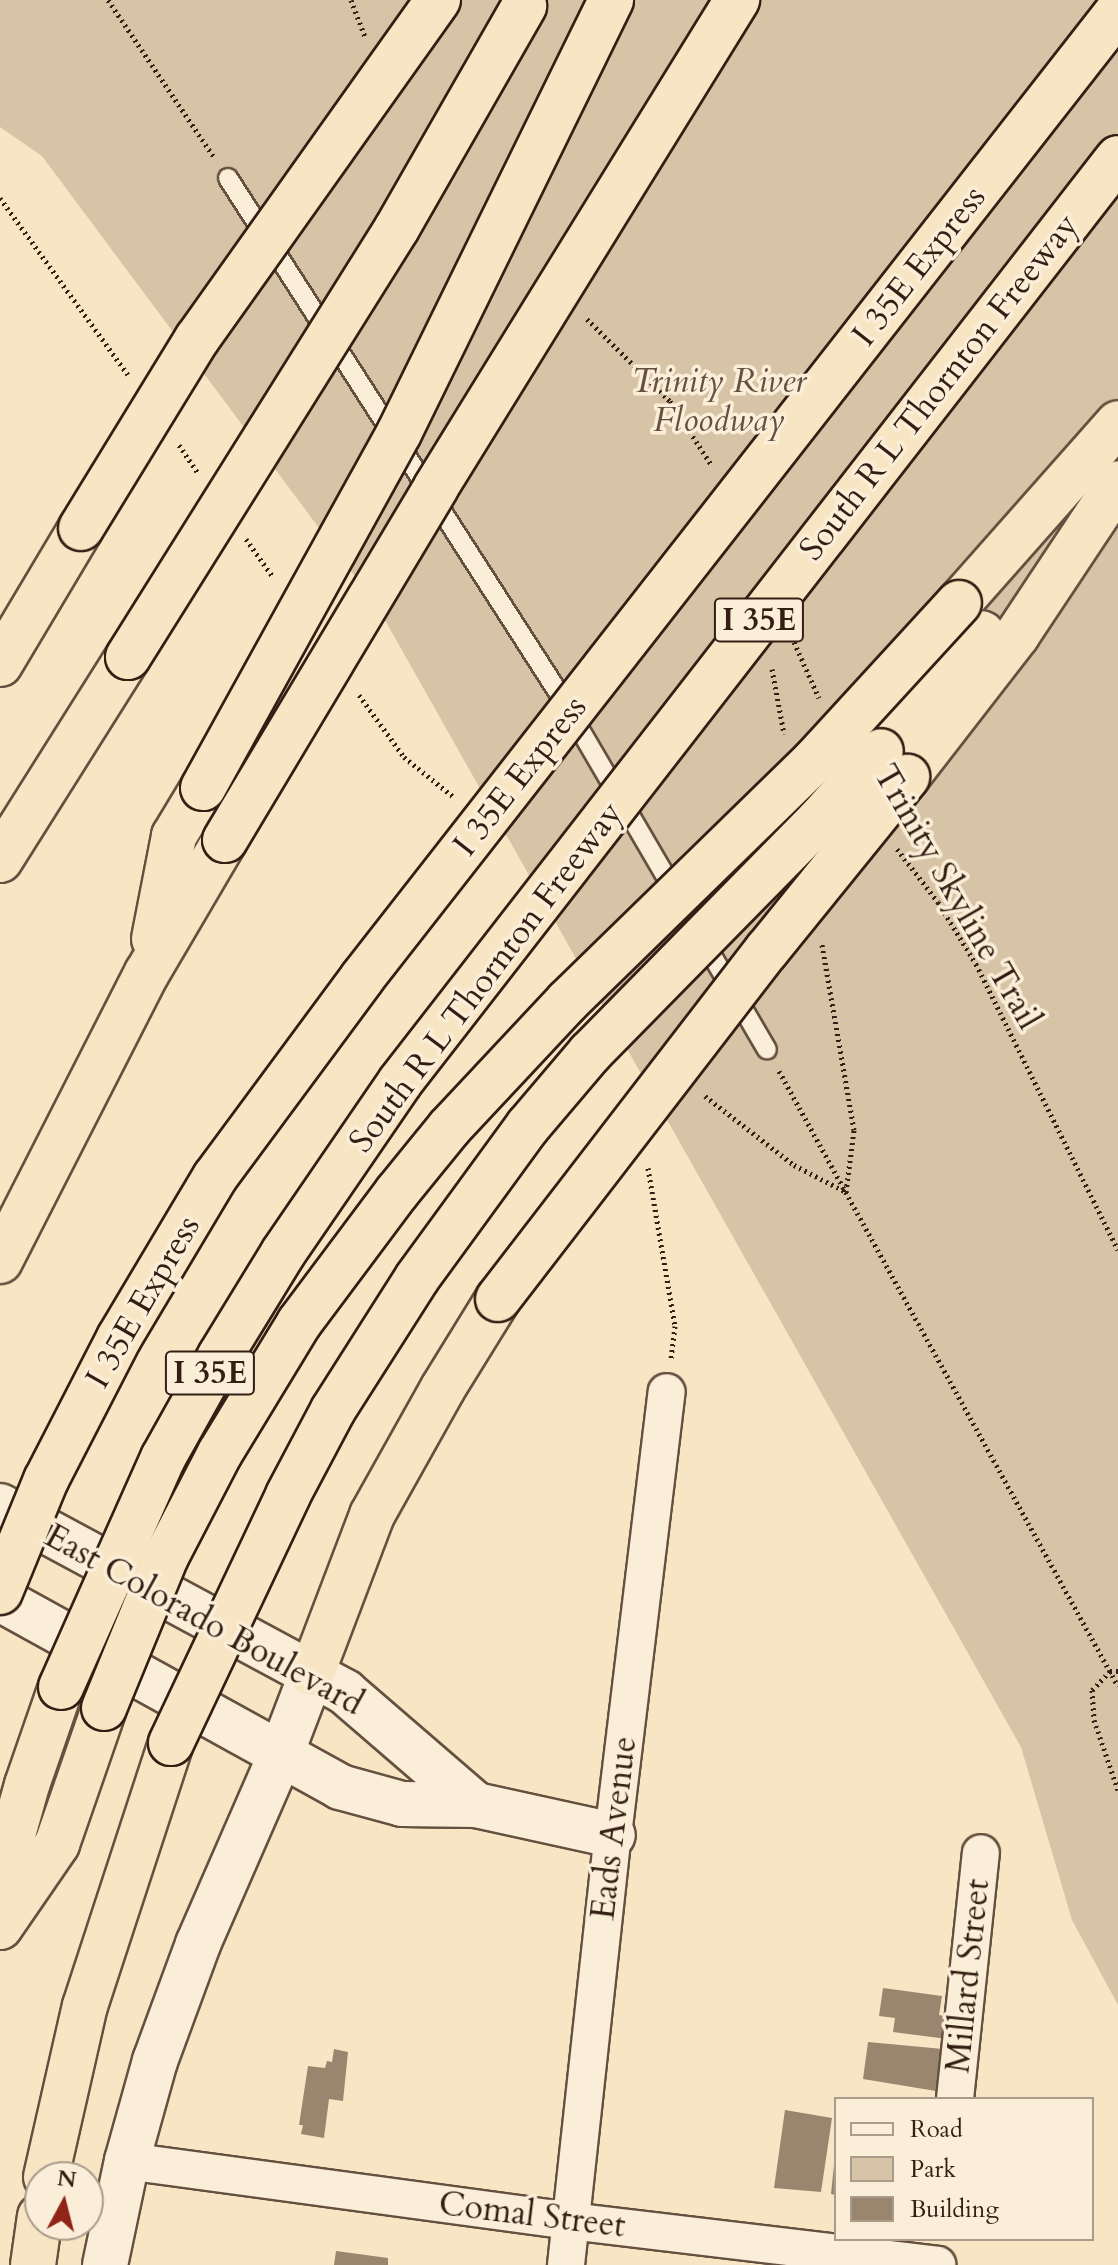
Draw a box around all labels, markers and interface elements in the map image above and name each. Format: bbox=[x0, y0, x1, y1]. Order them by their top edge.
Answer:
street label: I 35E Express bbox=[844, 178, 994, 354]
street label: South R L Thornton Freeway bbox=[791, 205, 1087, 569]
park label: Trinity River Floodway bbox=[632, 361, 806, 440]
road number: I 35E bbox=[713, 592, 805, 648]
street label: I 35E Express bbox=[445, 688, 595, 864]
street label: Trinity Skyline Trail bbox=[865, 757, 1049, 1037]
street label: South R L Thornton Freeway bbox=[341, 793, 631, 1161]
street label: I 35E Express bbox=[77, 1209, 209, 1395]
road number: I 35E bbox=[164, 1345, 256, 1401]
street label: East Colorado Boulevard bbox=[38, 1515, 370, 1725]
street label: Eads Avenue bbox=[583, 1734, 645, 1922]
street label: Millard Street bbox=[938, 1877, 998, 2075]
legend bbox=[834, 2097, 1094, 2241]
text: Road bbox=[910, 2113, 963, 2146]
text: Park bbox=[910, 2153, 956, 2186]
north arrow bbox=[24, 2161, 104, 2241]
text: N bbox=[55, 2163, 78, 2195]
street label: Comal Street bbox=[437, 2183, 627, 2247]
text: Building bbox=[910, 2193, 999, 2226]

